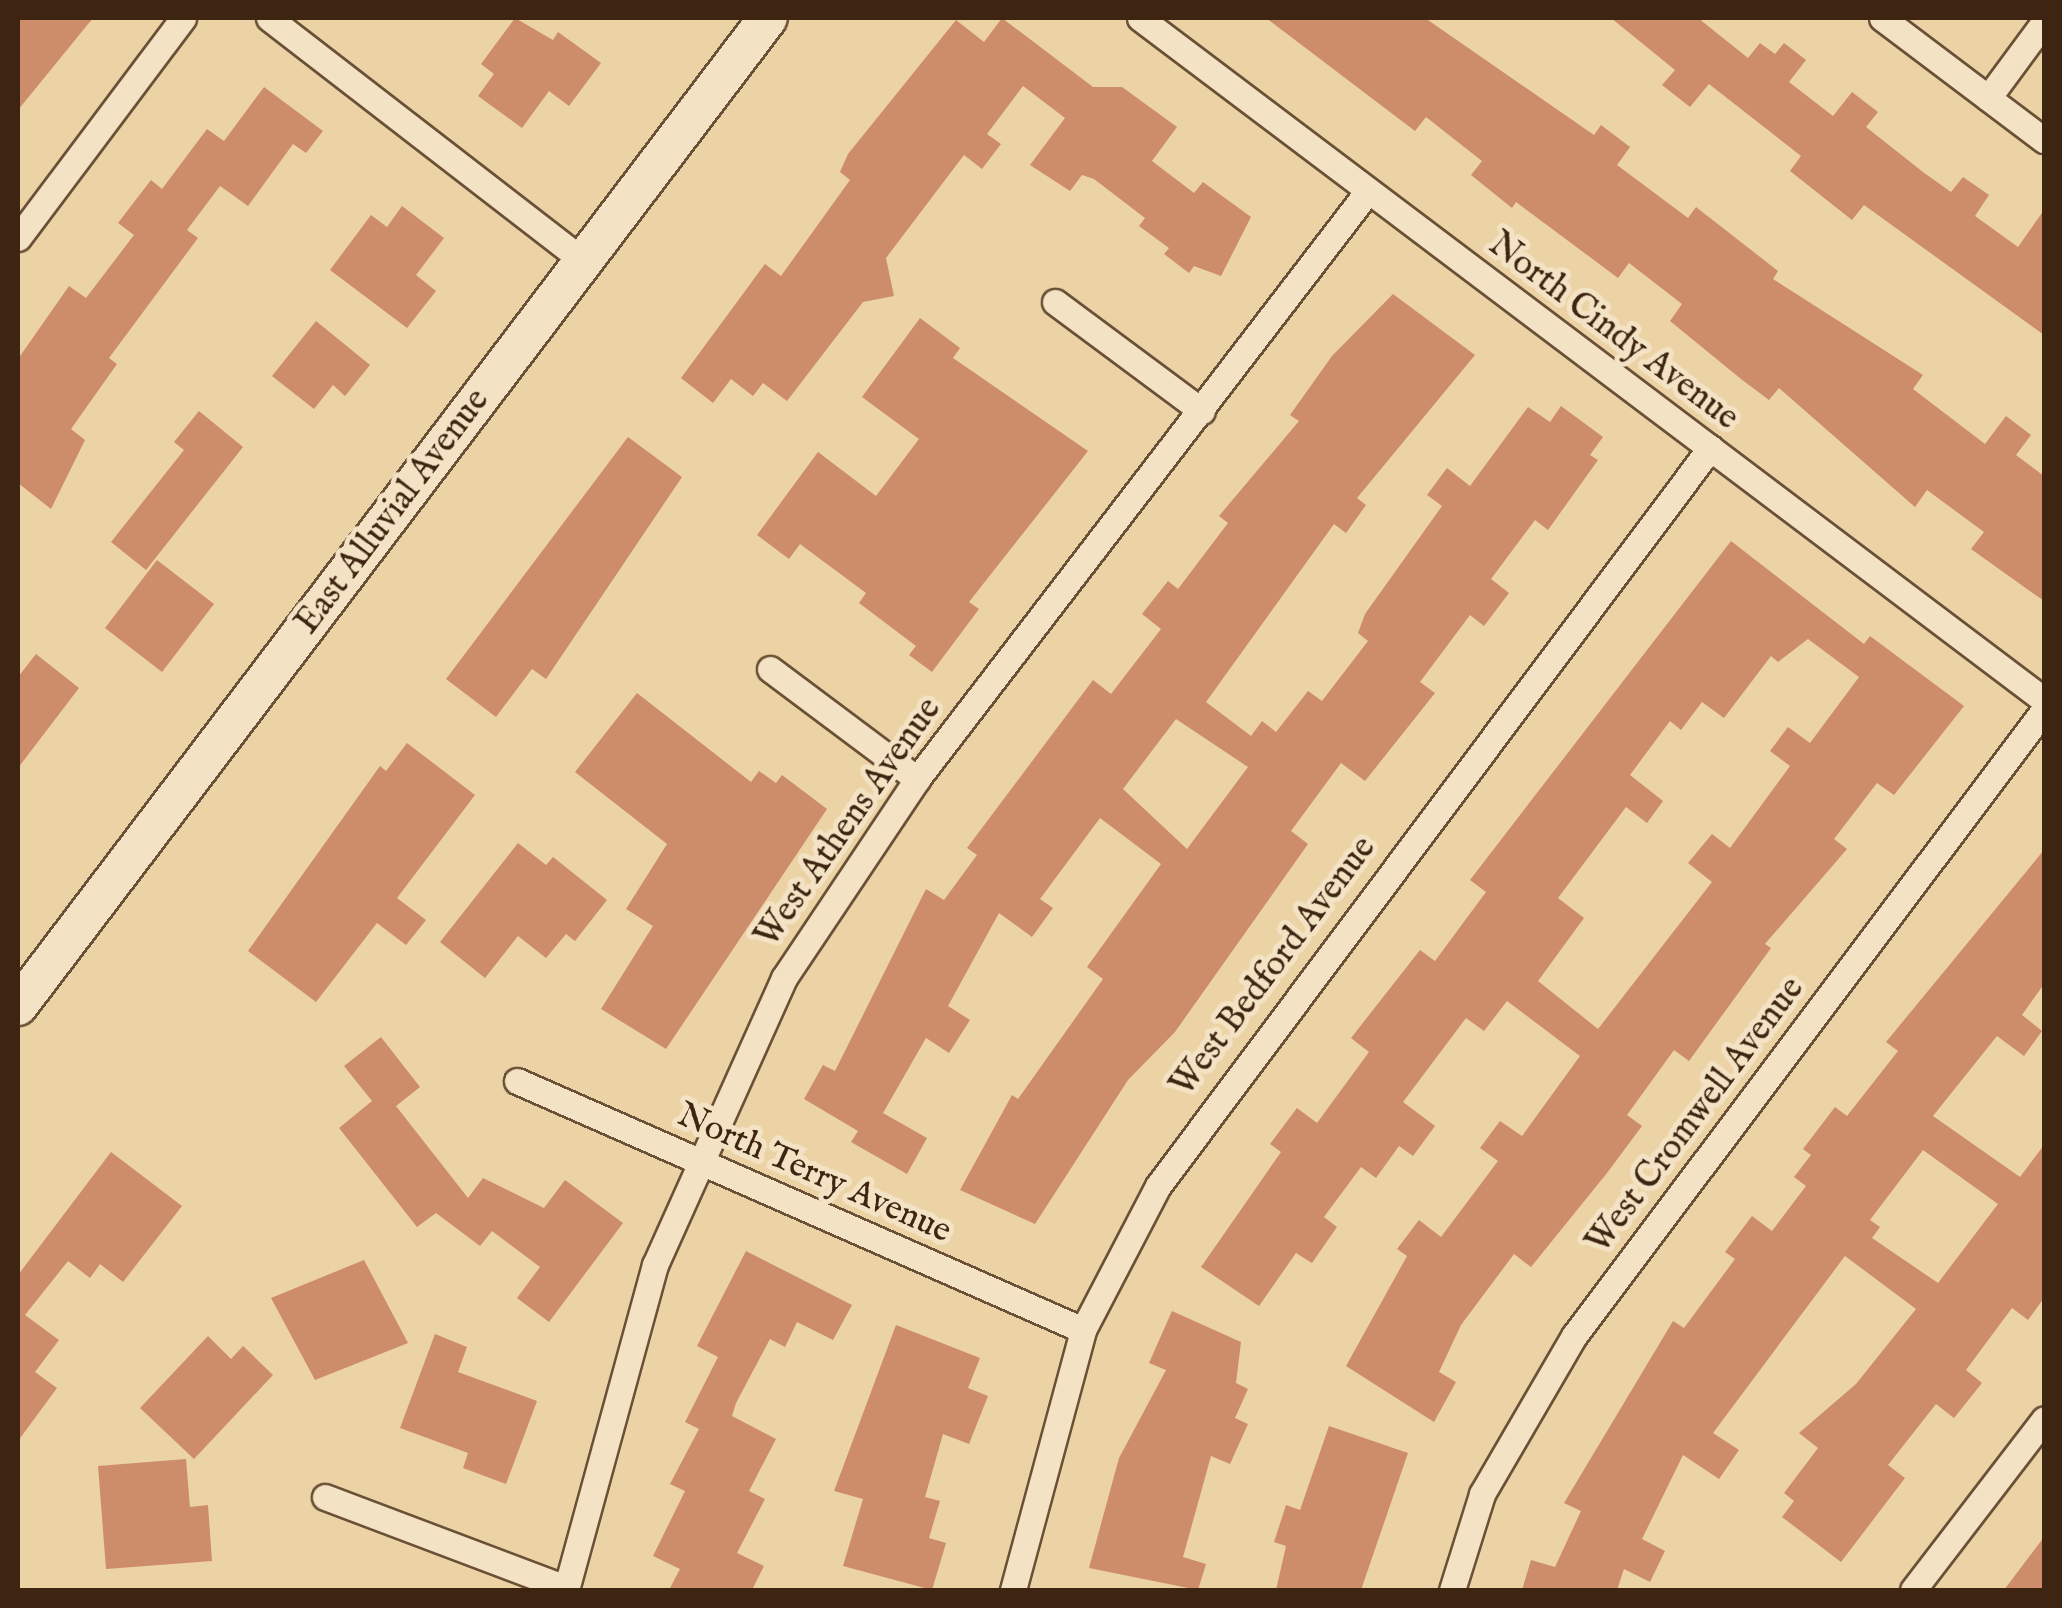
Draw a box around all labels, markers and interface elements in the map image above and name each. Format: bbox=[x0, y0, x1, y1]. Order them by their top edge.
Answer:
street label: North Cindy Avenue bbox=[1480, 224, 1746, 440]
street label: East Alluvial Avenue bbox=[287, 381, 499, 643]
street label: West Athens Avenue bbox=[747, 690, 951, 956]
street label: West Bedford Avenue bbox=[1162, 829, 1386, 1105]
street label: West Cromwell Avenue bbox=[1578, 969, 1814, 1263]
street label: North Terry Avenue bbox=[671, 1095, 957, 1253]

